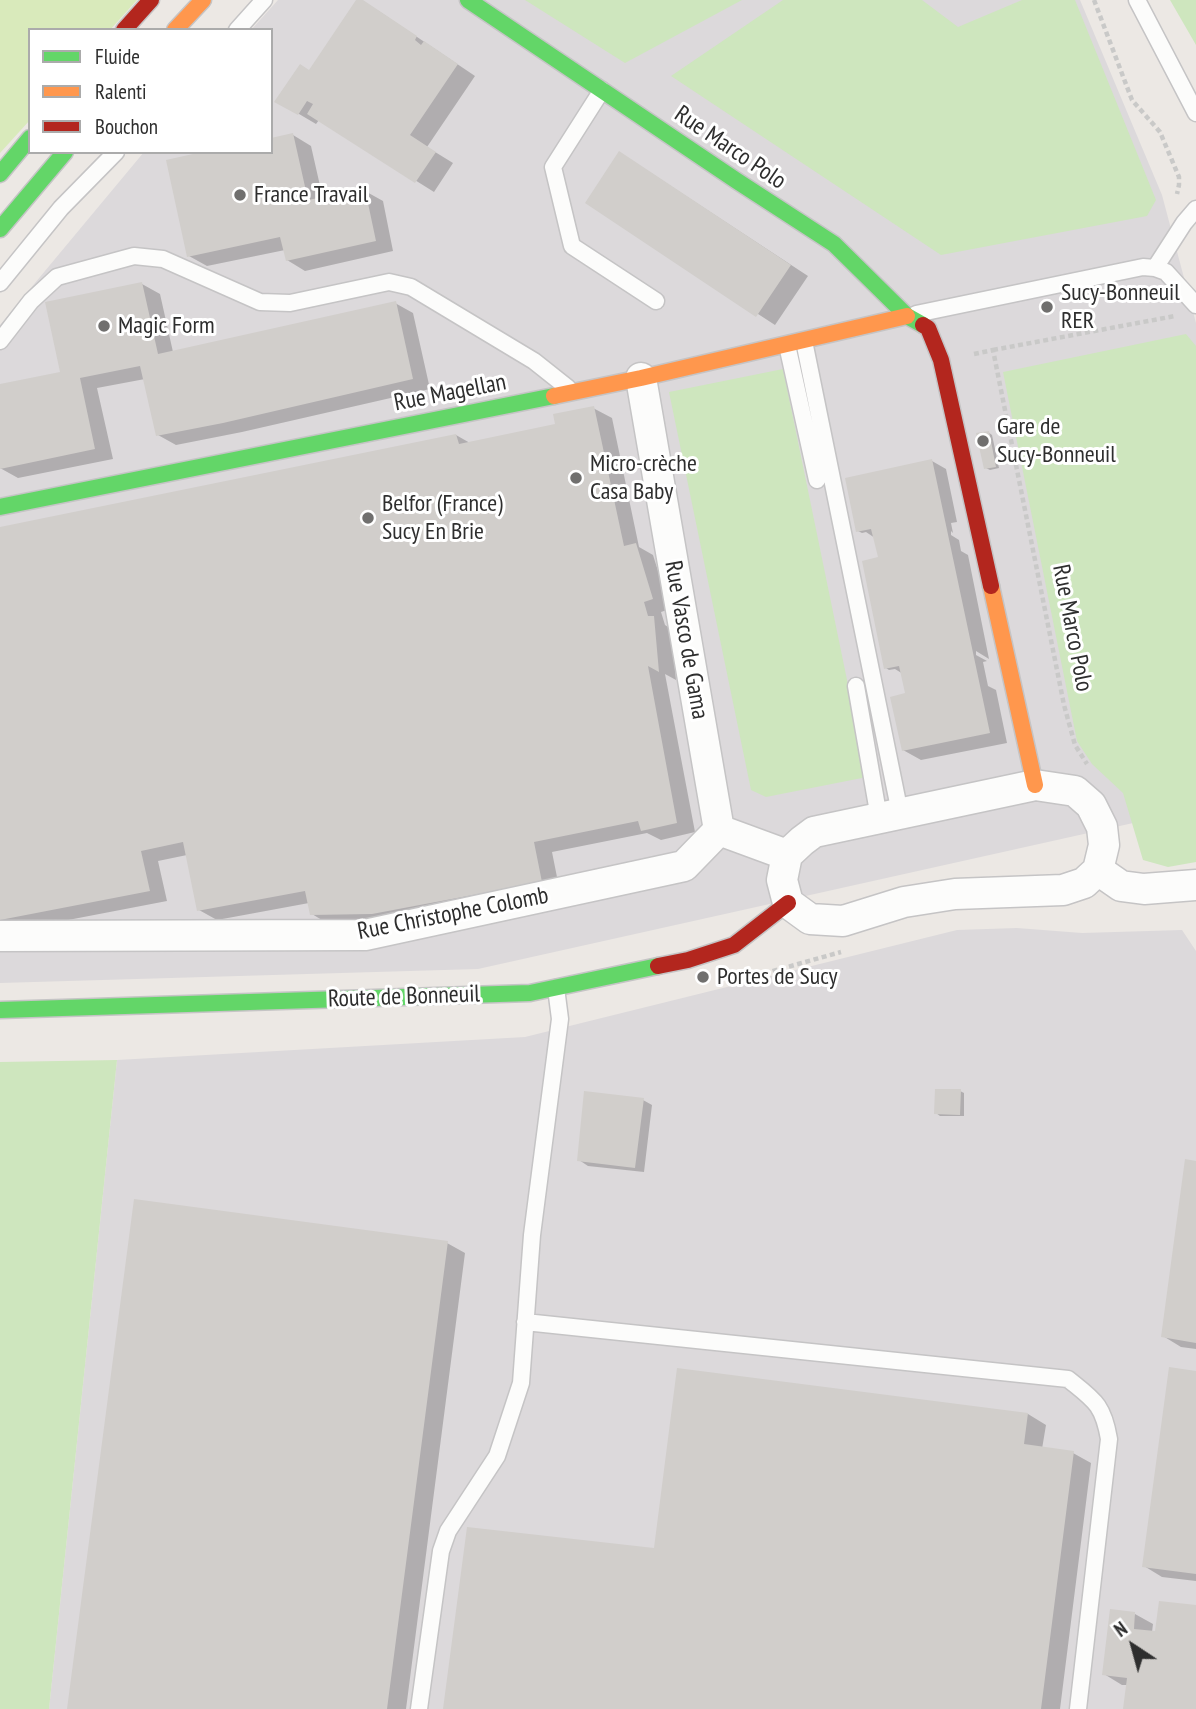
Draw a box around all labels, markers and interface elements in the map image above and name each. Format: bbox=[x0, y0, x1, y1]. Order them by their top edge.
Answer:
legend bbox=[28, 28, 273, 154]
text: Fluide bbox=[95, 43, 140, 70]
text: Ralenti bbox=[95, 78, 147, 105]
street label: Rue Marco Polo bbox=[669, 100, 791, 196]
text: Bouchon bbox=[95, 113, 158, 140]
place label: France Travail bbox=[254, 181, 368, 209]
marker: France Travail bbox=[232, 187, 248, 203]
place label: Sucy-Bonneuil RER bbox=[1061, 279, 1180, 335]
marker: Sucy-Bonneuil RER bbox=[1039, 299, 1055, 315]
place label: Magic Form bbox=[118, 312, 215, 340]
marker: Magic Form bbox=[96, 318, 112, 334]
street label: Rue Magellan bbox=[392, 368, 508, 418]
place label: Gare de Sucy-Bonneuil bbox=[997, 413, 1116, 469]
marker: Gare de Sucy-Bonneuil bbox=[975, 433, 991, 449]
place label: Micro-crèche Casa Baby bbox=[590, 450, 697, 506]
marker: Micro-crèche Casa Baby bbox=[568, 470, 584, 486]
place label: Belfor (France) Sucy En Brie bbox=[382, 490, 503, 546]
marker: Belfor (France) Sucy En Brie bbox=[360, 510, 376, 526]
street label: Rue Vasco de Gama bbox=[658, 559, 714, 721]
street label: Rue Marco Polo bbox=[1046, 562, 1098, 694]
street label: Rue Christophe Colomb bbox=[355, 881, 551, 947]
place label: Portes de Sucy bbox=[717, 963, 838, 991]
marker: Portes de Sucy bbox=[695, 969, 711, 985]
street label: Route de Bonneuil bbox=[328, 980, 480, 1014]
north arrow bbox=[1098, 1611, 1168, 1681]
text: N bbox=[1109, 1616, 1132, 1642]

